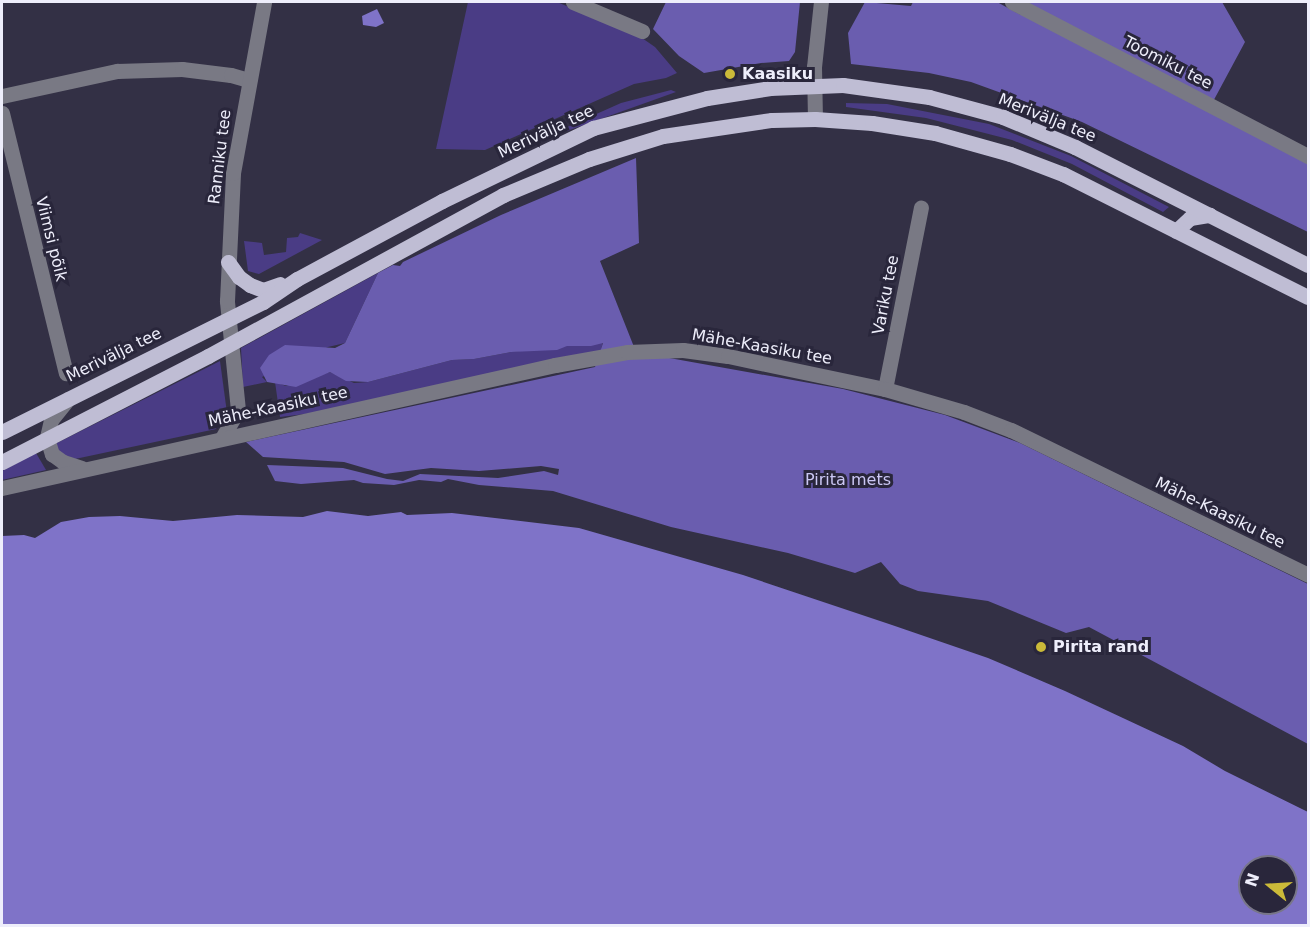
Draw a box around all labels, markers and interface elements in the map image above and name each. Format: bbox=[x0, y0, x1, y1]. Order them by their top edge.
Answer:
street label: Toomiku tee bbox=[1121, 33, 1215, 93]
place label: Kaasiku bbox=[742, 64, 813, 84]
marker: Kaasiku bbox=[723, 67, 737, 81]
street label: Merivälja tee bbox=[995, 90, 1099, 146]
street label: Merivälja tee bbox=[495, 101, 597, 163]
street label: Ranniku tee bbox=[205, 109, 235, 205]
street label: Viimsi põik bbox=[31, 195, 71, 283]
street label: Variku tee bbox=[869, 254, 903, 336]
street label: Merivälja tee bbox=[63, 324, 165, 386]
street label: Mähe-Kaasiku tee bbox=[690, 325, 834, 369]
street label: Mähe-Kaasiku tee bbox=[207, 383, 349, 431]
park label: Pirita mets bbox=[805, 470, 891, 490]
street label: Mähe-Kaasiku tee bbox=[1152, 473, 1288, 553]
place label: Pirita rand bbox=[1053, 637, 1149, 657]
marker: Pirita rand bbox=[1034, 640, 1048, 654]
north arrow bbox=[1238, 855, 1298, 915]
text: N bbox=[1241, 871, 1263, 889]

